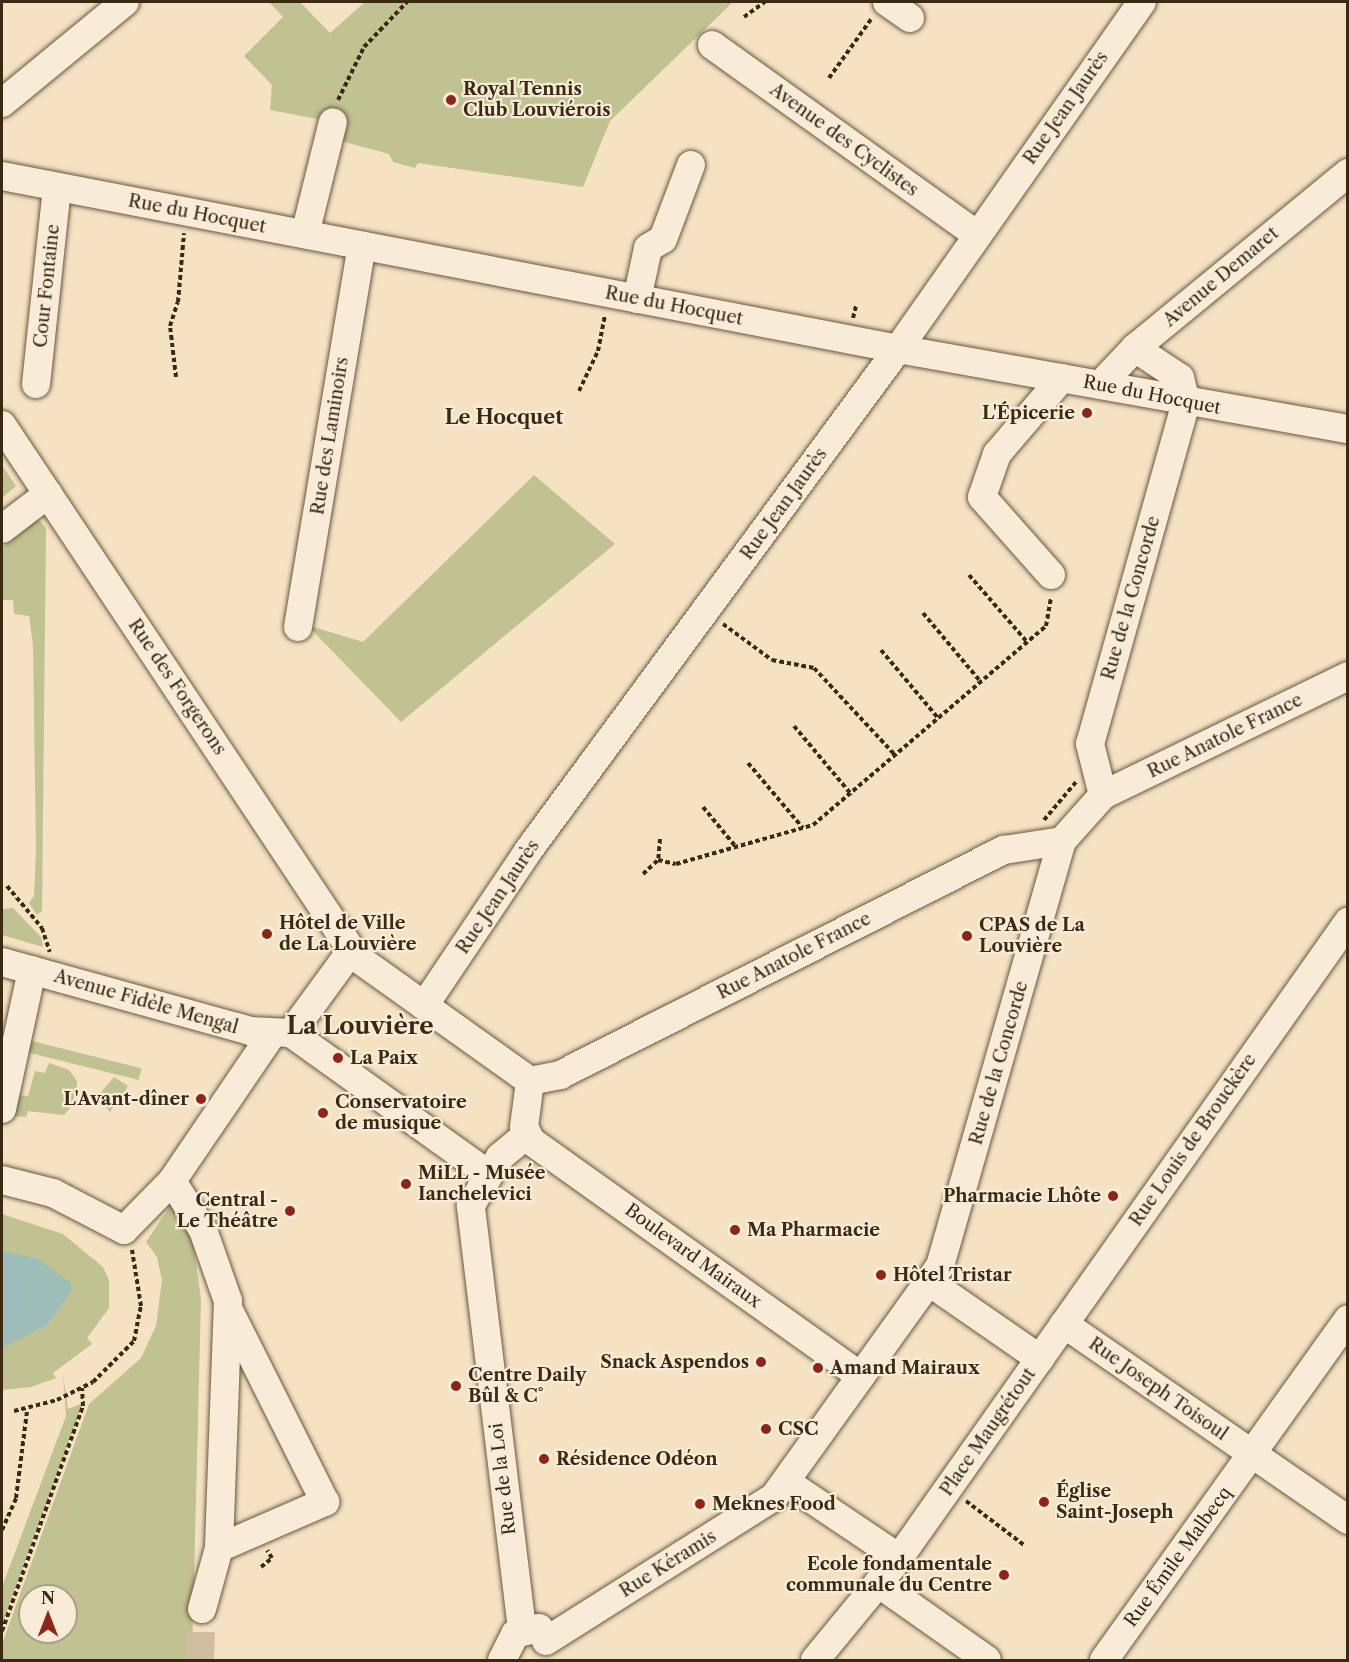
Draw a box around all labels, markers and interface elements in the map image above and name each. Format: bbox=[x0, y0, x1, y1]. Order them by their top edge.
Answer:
street label: Rue Jean Jaurès bbox=[1019, 47, 1113, 169]
place label: Royal Tennis Club Louviérois bbox=[463, 79, 611, 122]
street label: Avenue des Cyclistes bbox=[766, 79, 922, 201]
marker: Royal Tennis Club Louviérois bbox=[444, 93, 458, 107]
street label: Rue du Hocquet bbox=[126, 190, 268, 238]
street label: Cour Fontaine bbox=[30, 223, 64, 349]
street label: Avenue Demaret bbox=[1159, 223, 1283, 331]
street label: Rue du Hocquet bbox=[603, 282, 745, 330]
street label: Rue des Laminoirs bbox=[307, 356, 353, 516]
street label: Rue du Hocquet bbox=[1081, 371, 1223, 419]
place label: L'Épicerie bbox=[982, 402, 1075, 424]
district label: Le Hocquet bbox=[445, 405, 563, 429]
marker: L'Épicerie bbox=[1080, 406, 1094, 420]
street label: Rue Jean Jaurès bbox=[736, 444, 832, 564]
street label: Rue de la Concorde bbox=[1097, 513, 1165, 683]
street label: Rue des Forgerons bbox=[124, 615, 230, 759]
street label: Rue Anatole France bbox=[1144, 689, 1306, 783]
street label: Rue Jean Jaurès bbox=[452, 836, 544, 958]
street label: Rue Anatole France bbox=[713, 908, 875, 1004]
place label: Hôtel de Ville de La Louvière bbox=[279, 913, 417, 956]
place label: CPAS de La Louvière bbox=[979, 915, 1085, 958]
marker: Hôtel de Ville de La Louvière bbox=[260, 927, 274, 941]
marker: CPAS de La Louvière bbox=[960, 929, 974, 943]
street label: Avenue Fidèle Mengal bbox=[51, 965, 241, 1039]
street label: Rue de la Concorde bbox=[965, 978, 1033, 1148]
district label: La Louvière bbox=[286, 1012, 434, 1040]
place label: La Paix bbox=[350, 1047, 418, 1069]
street label: Rue Louis de Brouckère bbox=[1125, 1050, 1261, 1230]
marker: La Paix bbox=[331, 1051, 345, 1065]
place label: L'Avant-dîner bbox=[64, 1088, 189, 1110]
marker: L'Avant-dîner bbox=[194, 1092, 208, 1106]
place label: Conservatoire de musique bbox=[335, 1092, 467, 1134]
marker: Conservatoire de musique bbox=[316, 1106, 330, 1120]
place label: MiLL - Musée Ianchelevici bbox=[418, 1163, 546, 1206]
marker: MiLL - Musée Ianchelevici bbox=[399, 1177, 413, 1191]
place label: Pharmacie Lhôte bbox=[943, 1185, 1101, 1207]
marker: Pharmacie Lhôte bbox=[1106, 1189, 1120, 1203]
place label: Central - Le Théâtre bbox=[176, 1190, 278, 1232]
street label: Boulevard Mairaux bbox=[621, 1199, 765, 1313]
marker: Central - Le Théâtre bbox=[283, 1204, 297, 1218]
place label: Ma Pharmacie bbox=[747, 1219, 880, 1241]
marker: Ma Pharmacie bbox=[728, 1223, 742, 1237]
place label: Hôtel Tristar bbox=[893, 1264, 1012, 1286]
marker: Hôtel Tristar bbox=[874, 1268, 888, 1282]
street label: Rue Joseph Toisoul bbox=[1084, 1333, 1232, 1445]
place label: Snack Aspendos bbox=[599, 1351, 749, 1373]
marker: Snack Aspendos bbox=[754, 1355, 768, 1369]
place label: Amand Mairaux bbox=[830, 1357, 980, 1379]
marker: Amand Mairaux bbox=[811, 1361, 825, 1375]
street label: Place Maugrétout bbox=[936, 1364, 1040, 1500]
place label: Centre Daily Bûl & C° bbox=[468, 1365, 586, 1408]
marker: Centre Daily Bûl & C° bbox=[449, 1379, 463, 1393]
place label: CSC bbox=[778, 1418, 818, 1440]
street label: Rue de la Loi bbox=[485, 1422, 521, 1536]
marker: CSC bbox=[759, 1422, 773, 1436]
place label: Résidence Odéon bbox=[556, 1448, 718, 1470]
marker: Résidence Odéon bbox=[537, 1452, 551, 1466]
place label: Église Saint-Joseph bbox=[1056, 1481, 1174, 1524]
street label: Rue Émile Malbecq bbox=[1120, 1483, 1236, 1631]
place label: Meknes Food bbox=[712, 1493, 836, 1515]
marker: Église Saint-Joseph bbox=[1037, 1495, 1051, 1509]
marker: Meknes Food bbox=[693, 1497, 707, 1511]
street label: Rue Kéramis bbox=[616, 1526, 720, 1602]
place label: Ecole fondamentale communale du Centre bbox=[786, 1554, 992, 1596]
marker: Ecole fondamentale communale du Centre bbox=[997, 1568, 1011, 1582]
north arrow bbox=[18, 1584, 78, 1644]
text: N bbox=[41, 1588, 55, 1608]

